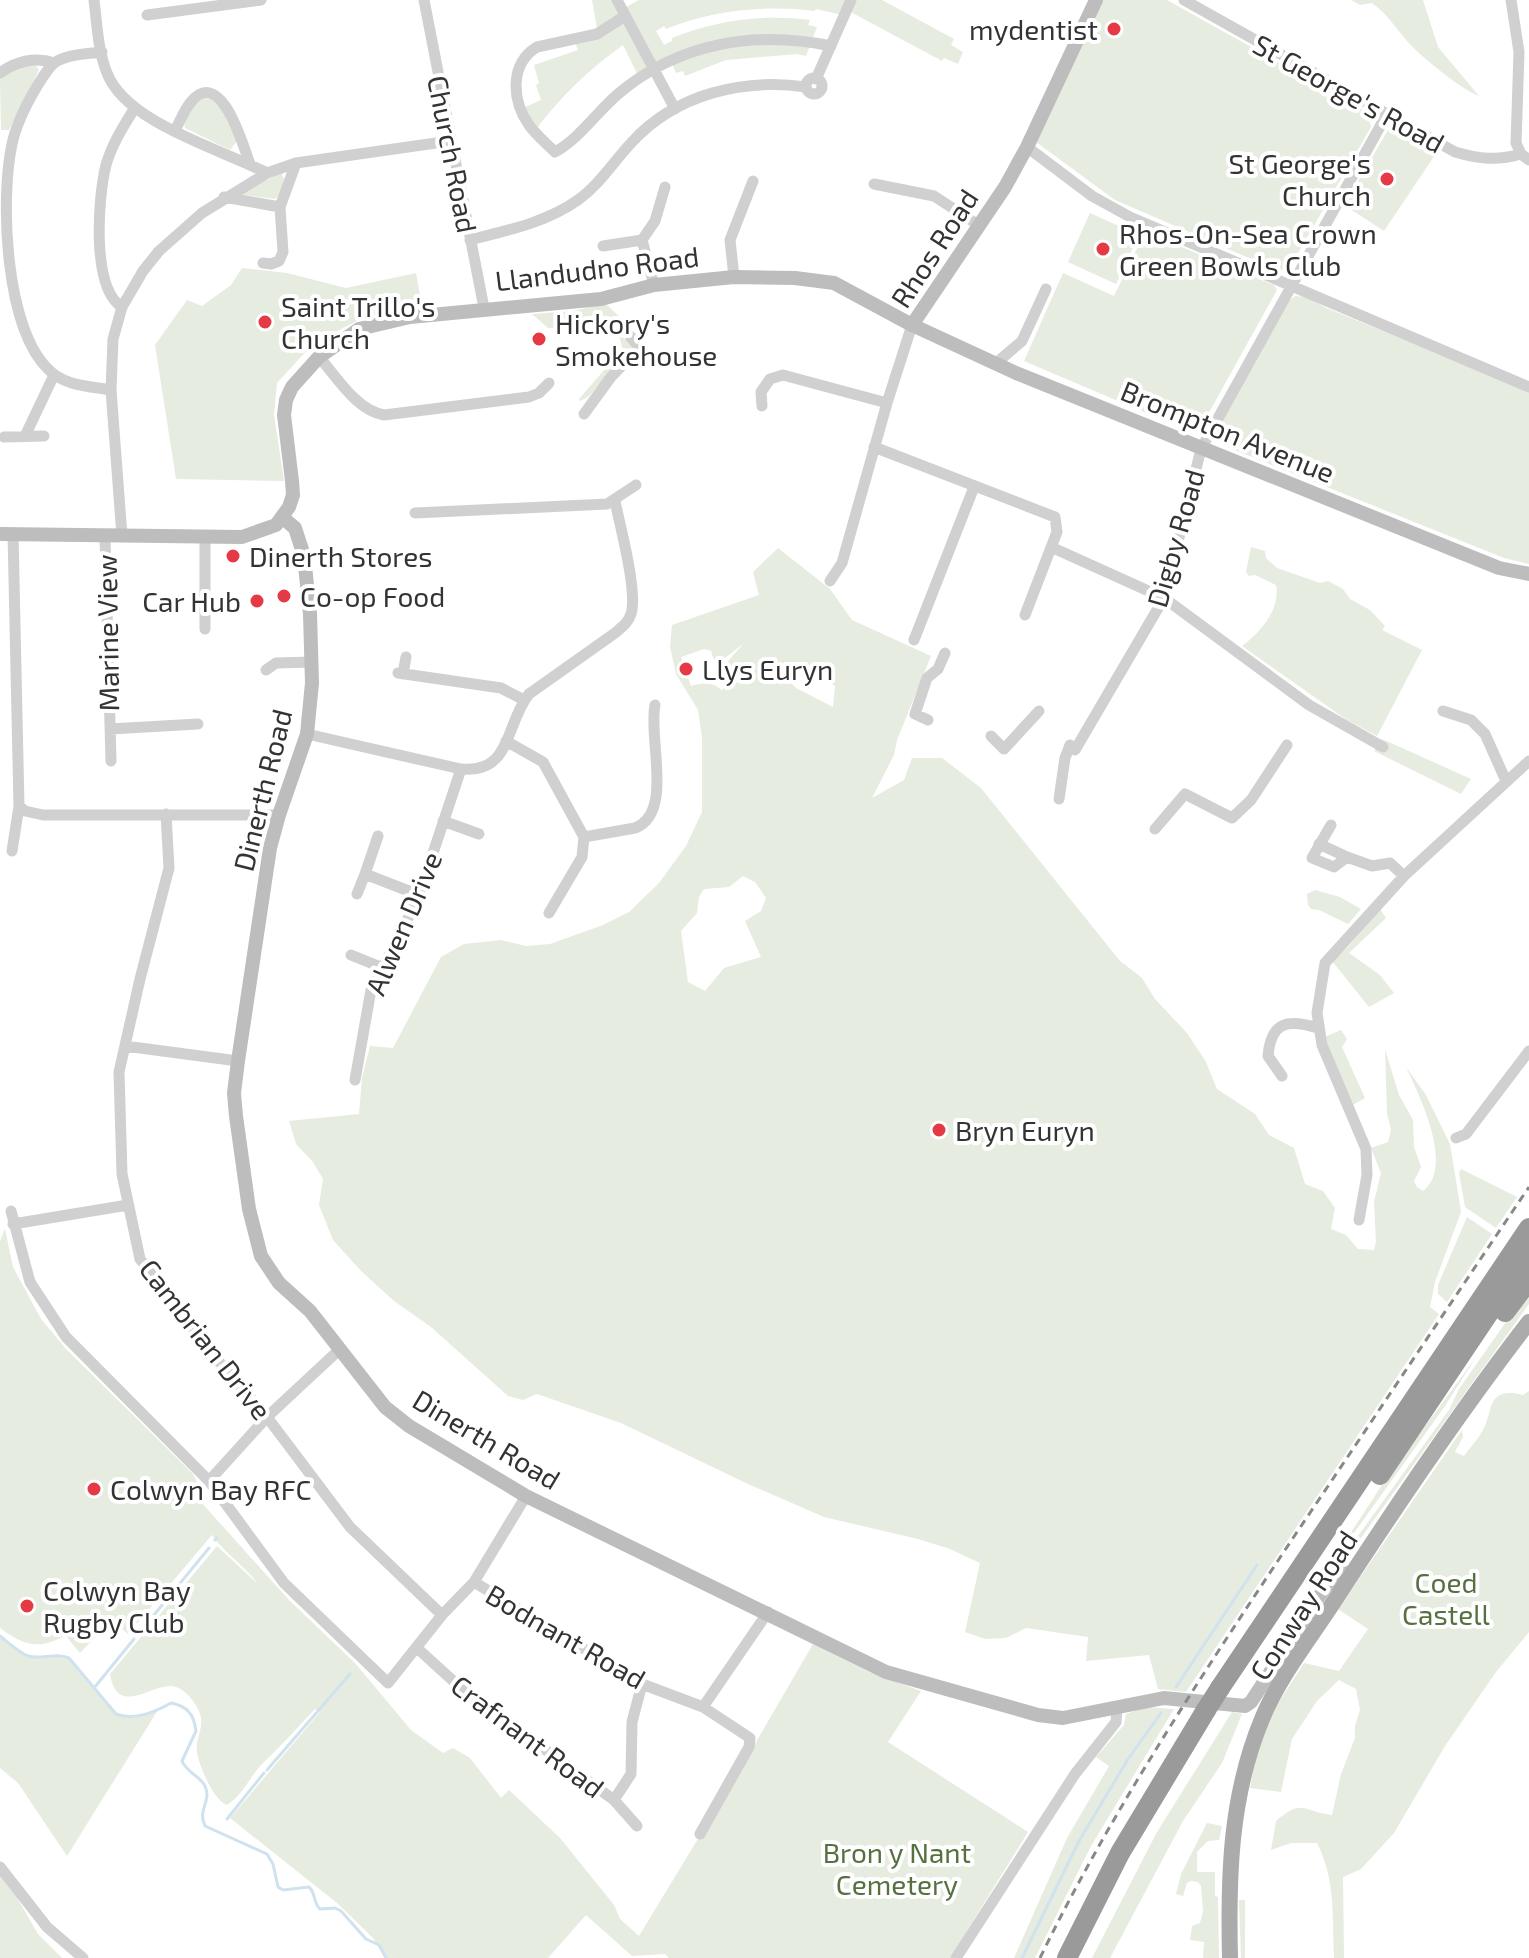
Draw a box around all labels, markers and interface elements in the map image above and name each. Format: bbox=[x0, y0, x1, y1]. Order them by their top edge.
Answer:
place label: mydentist bbox=[969, 12, 1098, 46]
marker: mydentist bbox=[1105, 20, 1123, 38]
street label: St George's Road bbox=[1248, 26, 1450, 160]
street label: Church Road bbox=[421, 72, 485, 236]
place label: St George's Church bbox=[1228, 146, 1371, 212]
marker: St George's Church bbox=[1378, 170, 1396, 188]
street label: Rhos Road bbox=[883, 182, 985, 314]
place label: Rhos-On-Sea Crown Green Bowls Club bbox=[1119, 216, 1377, 282]
street label: Llandudno Road bbox=[493, 239, 701, 297]
marker: Rhos-On-Sea Crown Green Bowls Club bbox=[1094, 240, 1112, 258]
place label: Saint Trillo's Church bbox=[281, 289, 436, 355]
place label: Hickory's Smokehouse bbox=[555, 306, 717, 372]
marker: Saint Trillo's Church bbox=[256, 313, 274, 331]
marker: Hickory's Smokehouse bbox=[530, 330, 548, 348]
street label: Brompton Avenue bbox=[1116, 373, 1340, 489]
street label: Digby Road bbox=[1139, 465, 1211, 611]
place label: Dinerth Stores bbox=[249, 539, 433, 573]
marker: Dinerth Stores bbox=[224, 547, 242, 565]
street label: Marine View bbox=[89, 554, 125, 712]
place label: Co-op Food bbox=[300, 579, 445, 613]
place label: Car Hub bbox=[142, 584, 241, 618]
marker: Co-op Food bbox=[275, 587, 293, 605]
marker: Car Hub bbox=[248, 592, 266, 610]
place label: Llys Euryn bbox=[702, 652, 833, 686]
marker: Llys Euryn bbox=[677, 660, 695, 678]
street label: Dinerth Road bbox=[225, 705, 299, 875]
street label: Alwen Drive bbox=[358, 846, 448, 1000]
place label: Bryn Euryn bbox=[955, 1113, 1095, 1147]
marker: Bryn Euryn bbox=[930, 1121, 948, 1139]
street label: Cambrian Drive bbox=[133, 1252, 279, 1426]
street label: Dinerth Road bbox=[407, 1382, 567, 1496]
place label: Colwyn Bay RFC bbox=[110, 1472, 312, 1506]
marker: Colwyn Bay RFC bbox=[85, 1480, 103, 1498]
street label: Conway Road bbox=[1242, 1524, 1364, 1686]
park label: Coed Castell bbox=[1402, 1565, 1491, 1631]
place label: Colwyn Bay Rugby Club bbox=[43, 1573, 191, 1639]
street label: Bodnant Road bbox=[480, 1577, 652, 1695]
marker: Colwyn Bay Rugby Club bbox=[18, 1597, 36, 1615]
street label: Crafnant Road bbox=[445, 1668, 611, 1804]
park label: Bron y Nant Cemetery bbox=[823, 1835, 971, 1901]

